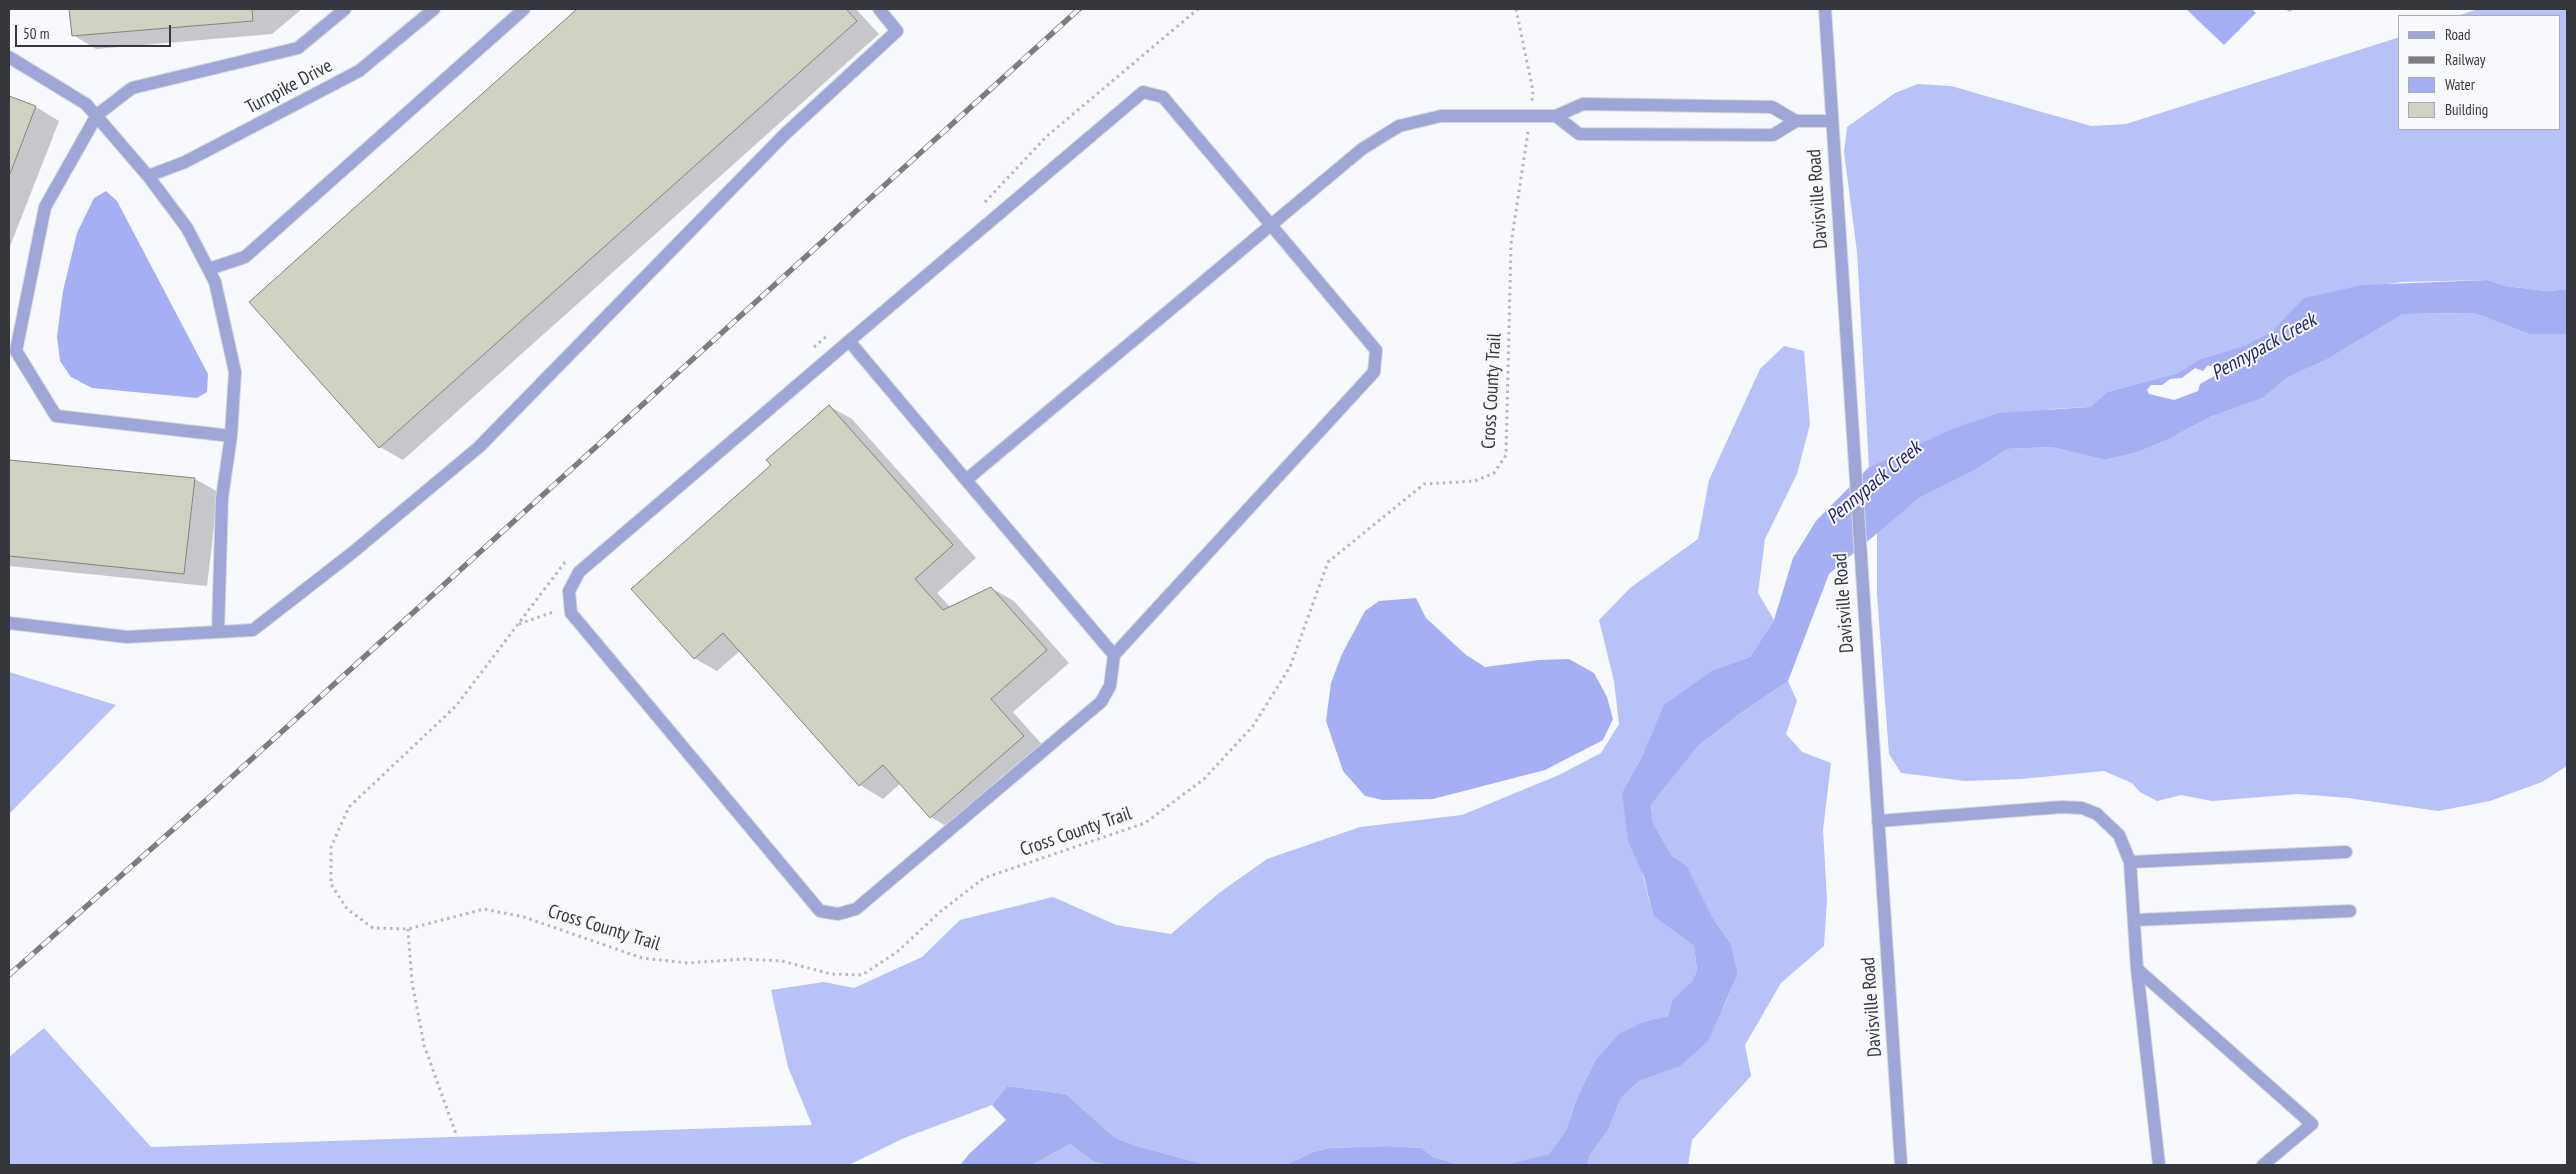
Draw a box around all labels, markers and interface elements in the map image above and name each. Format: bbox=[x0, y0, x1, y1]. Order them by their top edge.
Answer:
scale bar bbox=[18, 15, 174, 47]
legend bbox=[2398, 15, 2561, 130]
text: 50 m bbox=[23, 24, 49, 43]
text: Road bbox=[2445, 25, 2471, 44]
text: Railway bbox=[2445, 50, 2485, 69]
street label: Turnpike Drive bbox=[242, 55, 336, 119]
text: Water bbox=[2445, 75, 2475, 94]
text: Building bbox=[2445, 100, 2488, 119]
street label: Davisville Road bbox=[1803, 148, 1833, 250]
water label: Pennypack Creek bbox=[2207, 308, 2321, 386]
street label: Cross County Trail bbox=[1478, 332, 1506, 450]
water label: Pennypack Creek bbox=[1822, 436, 1926, 530]
street label: Davisville Road bbox=[1829, 552, 1859, 654]
street label: Cross County Trail bbox=[1017, 802, 1135, 862]
street label: Cross County Trail bbox=[545, 900, 663, 956]
street label: Davisville Road bbox=[1857, 956, 1887, 1058]

